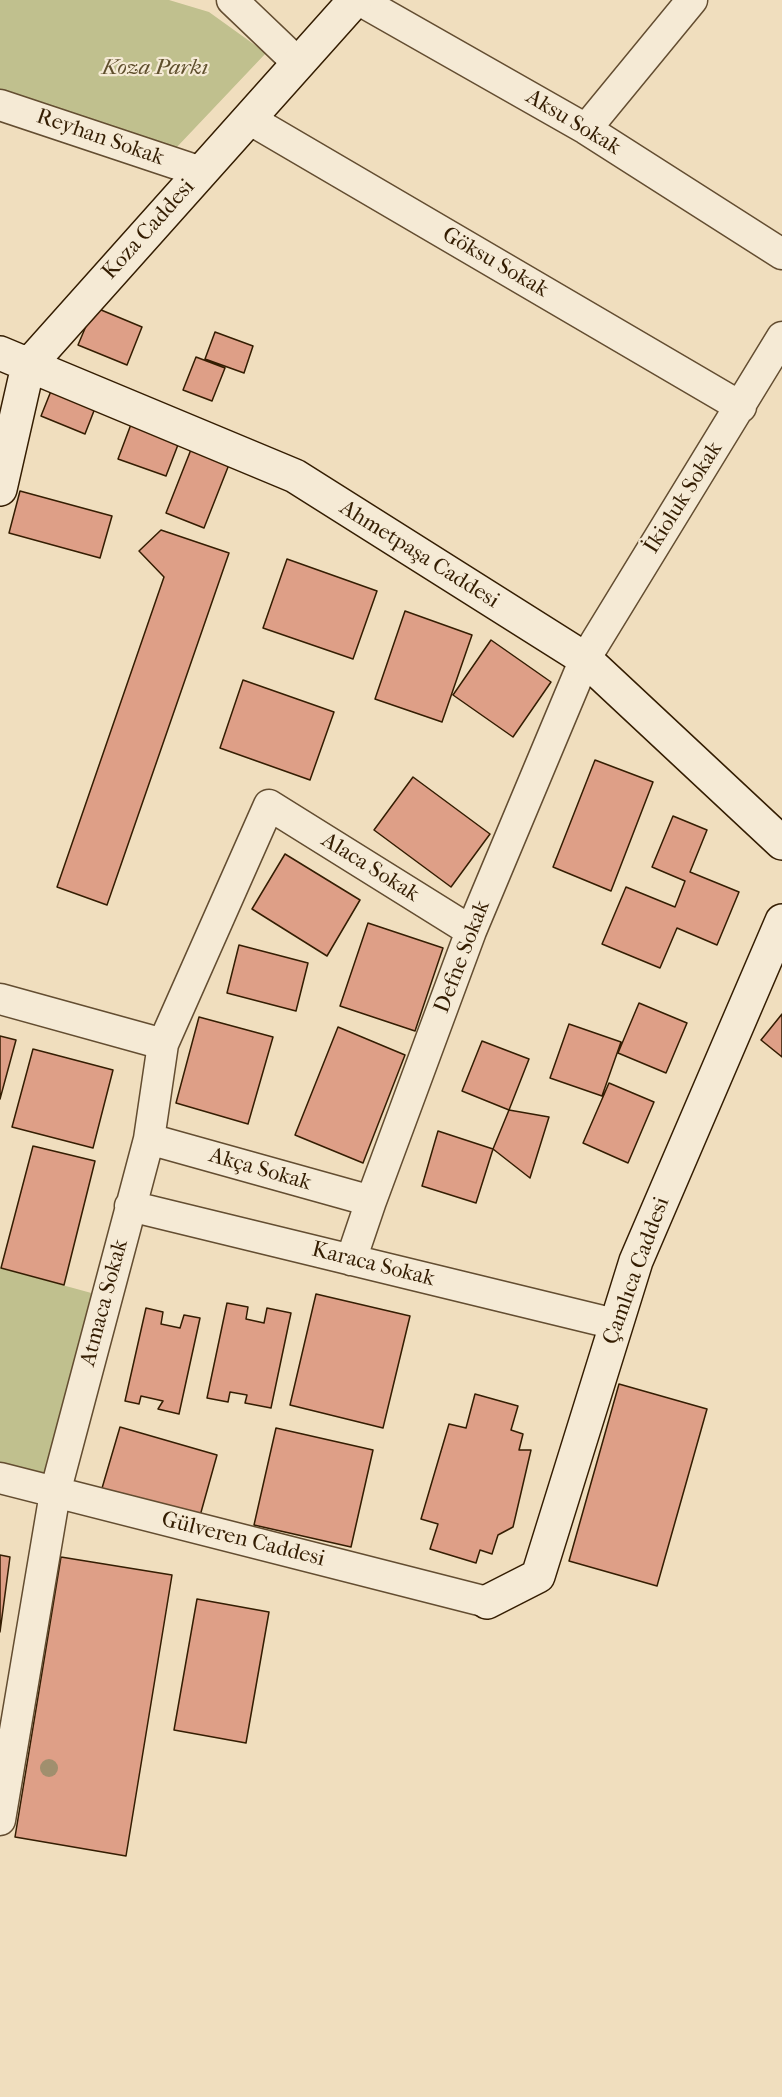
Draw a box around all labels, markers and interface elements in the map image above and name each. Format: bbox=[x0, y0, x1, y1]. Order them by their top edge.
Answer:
park label: Koza Parkı bbox=[102, 56, 208, 82]
street label: Aksu Sokak bbox=[521, 84, 625, 162]
street label: Reyhan Sokak bbox=[33, 104, 167, 172]
street label: Koza Caddesi bbox=[97, 174, 201, 286]
street label: Göksu Sokak bbox=[437, 222, 553, 304]
street label: İkioluk Sokak bbox=[639, 437, 729, 559]
street label: Ahmetpaşa Caddesi bbox=[334, 495, 504, 615]
street label: Alaca Sokak bbox=[316, 828, 424, 908]
street label: Defne Sokak bbox=[429, 897, 497, 1017]
street label: Akça Sokak bbox=[206, 1143, 314, 1197]
street label: Çamlıca Caddesi bbox=[598, 1194, 676, 1348]
street label: Atmaca Sokak bbox=[75, 1237, 135, 1369]
street label: Karaca Sokak bbox=[309, 1237, 437, 1293]
street label: Gülveren Caddesi bbox=[159, 1507, 327, 1573]

